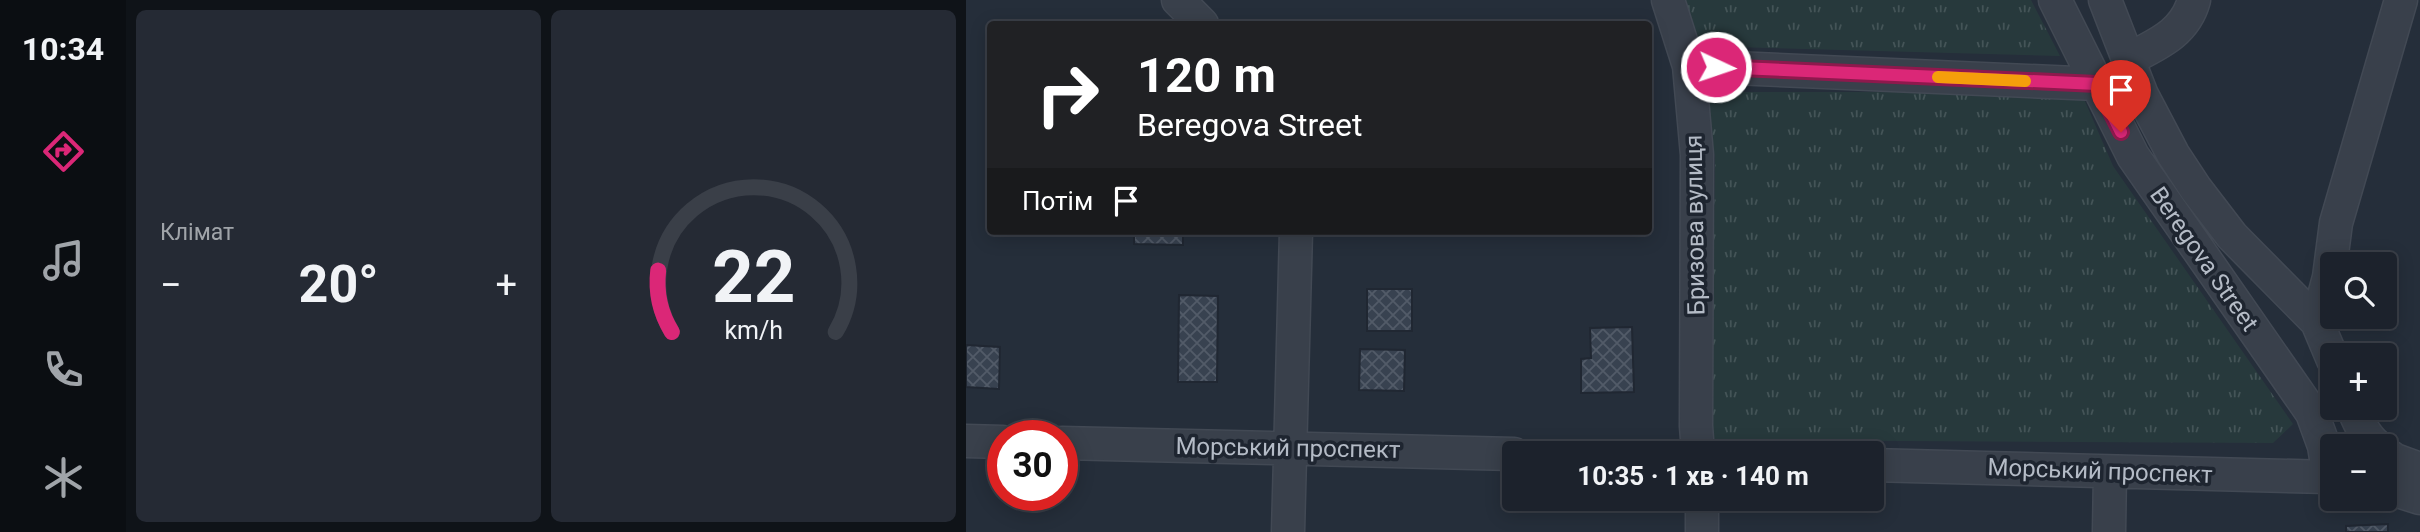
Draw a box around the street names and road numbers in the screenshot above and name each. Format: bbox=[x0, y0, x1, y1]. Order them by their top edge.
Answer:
street label: Бризова вулиця bbox=[1679, 134, 1711, 316]
street label: Beregova Street bbox=[2144, 182, 2264, 336]
street label: Морський проспект bbox=[1175, 432, 1401, 464]
street label: Морський проспект bbox=[1987, 453, 2213, 489]

